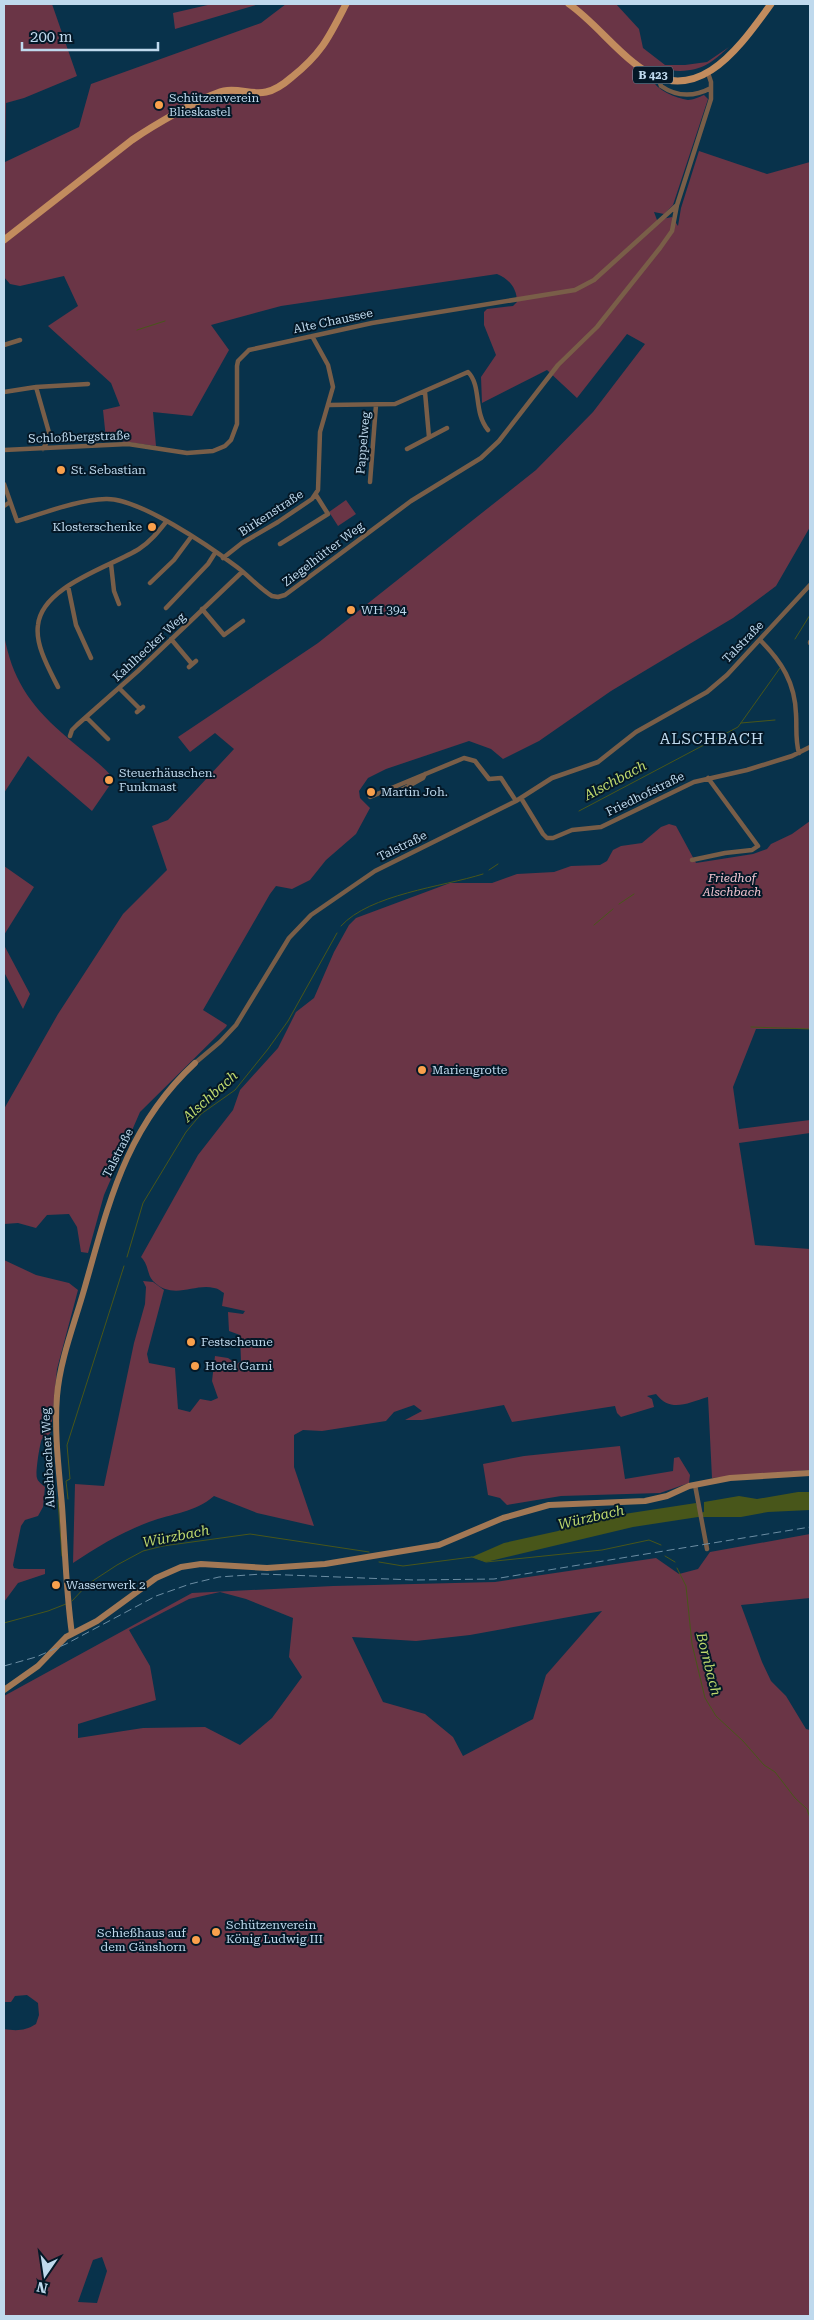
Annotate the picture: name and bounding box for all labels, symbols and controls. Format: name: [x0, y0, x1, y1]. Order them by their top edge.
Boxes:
scale bar: [22, 20, 159, 52]
text: 200 m: [30, 28, 73, 46]
road number: B 423: [633, 66, 673, 84]
place label: Schützenverein Blieskastel: [169, 91, 259, 119]
marker: Schützenverein Blieskastel: [153, 99, 165, 111]
street label: Alte Chaussee: [292, 306, 375, 336]
street label: Pappelweg: [353, 411, 373, 475]
street label: Schloßbergstraße: [28, 428, 131, 446]
place label: St. Sebastian: [71, 463, 146, 477]
marker: St. Sebastian: [55, 464, 67, 476]
street label: Birkenstraße: [236, 487, 306, 539]
street label: Ziegelhütter Weg: [280, 519, 367, 589]
place label: Klosterschenke: [53, 520, 142, 534]
marker: Klosterschenke: [146, 521, 158, 533]
place label: WH 394: [361, 603, 407, 617]
marker: WH 394: [345, 604, 357, 616]
street label: Kahlhecker Weg: [110, 610, 188, 684]
street label: Talstraße: [720, 618, 767, 666]
district label: ALSCHBACH: [660, 730, 764, 748]
water label: Alschbach: [580, 757, 649, 804]
place label: Steuerhäuschen. Funkmast: [119, 766, 216, 794]
street label: Friedhofstraße: [604, 769, 687, 819]
marker: Steuerhäuschen. Funkmast: [103, 774, 115, 786]
place label: Martin Joh.: [381, 785, 448, 799]
marker: Martin Joh.: [365, 786, 377, 798]
street label: Talstraße: [375, 828, 429, 864]
park label: Friedhof Alschbach: [702, 871, 761, 899]
place label: Mariengrotte: [432, 1063, 508, 1077]
marker: Mariengrotte: [416, 1064, 428, 1076]
water label: Alschbach: [179, 1067, 241, 1125]
street label: Talstraße: [100, 1126, 136, 1180]
place label: Festscheune: [201, 1335, 273, 1349]
marker: Festscheune: [185, 1336, 197, 1348]
place label: Hotel Garni: [205, 1359, 273, 1373]
marker: Hotel Garni: [189, 1360, 201, 1372]
street label: Alschbacher Weg: [38, 1407, 58, 1508]
water label: Würzbach: [556, 1501, 626, 1532]
water label: Würzbach: [141, 1522, 211, 1550]
place label: Wasserwerk 2: [66, 1578, 146, 1592]
marker: Wasserwerk 2: [50, 1579, 62, 1591]
water label: Bornbach: [693, 1630, 725, 1698]
place label: Schützenverein König Ludwig III: [226, 1918, 323, 1946]
place label: Schießhaus auf dem Gänshorn: [97, 1926, 186, 1954]
marker: Schützenverein König Ludwig III: [210, 1926, 222, 1938]
marker: Schießhaus auf dem Gänshorn: [190, 1934, 202, 1946]
north arrow: [20, 2250, 70, 2300]
text: N: [35, 2279, 49, 2297]

